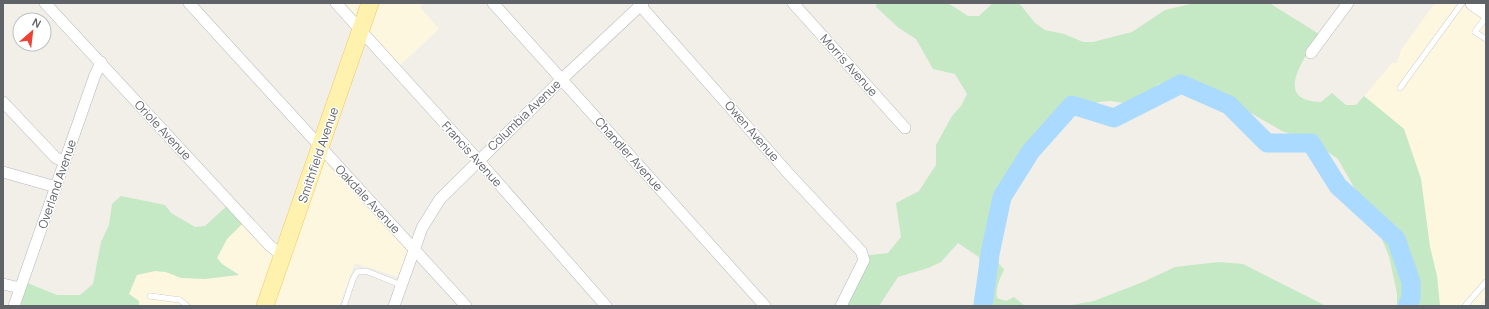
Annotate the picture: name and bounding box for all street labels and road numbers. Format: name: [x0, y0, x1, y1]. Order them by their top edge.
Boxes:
street label: Morris Avenue: [816, 30, 882, 100]
street label: Columbia Avenue: [484, 76, 564, 154]
street label: Oriole Avenue: [131, 96, 195, 164]
street label: Owen Avenue: [721, 97, 783, 165]
street label: Smithfield Avenue: [294, 105, 342, 205]
street label: Chandler Avenue: [591, 113, 667, 195]
street label: Francis Avenue: [438, 117, 506, 191]
street label: Overland Avenue: [34, 137, 80, 231]
street label: Oakdale Avenue: [332, 161, 404, 237]

